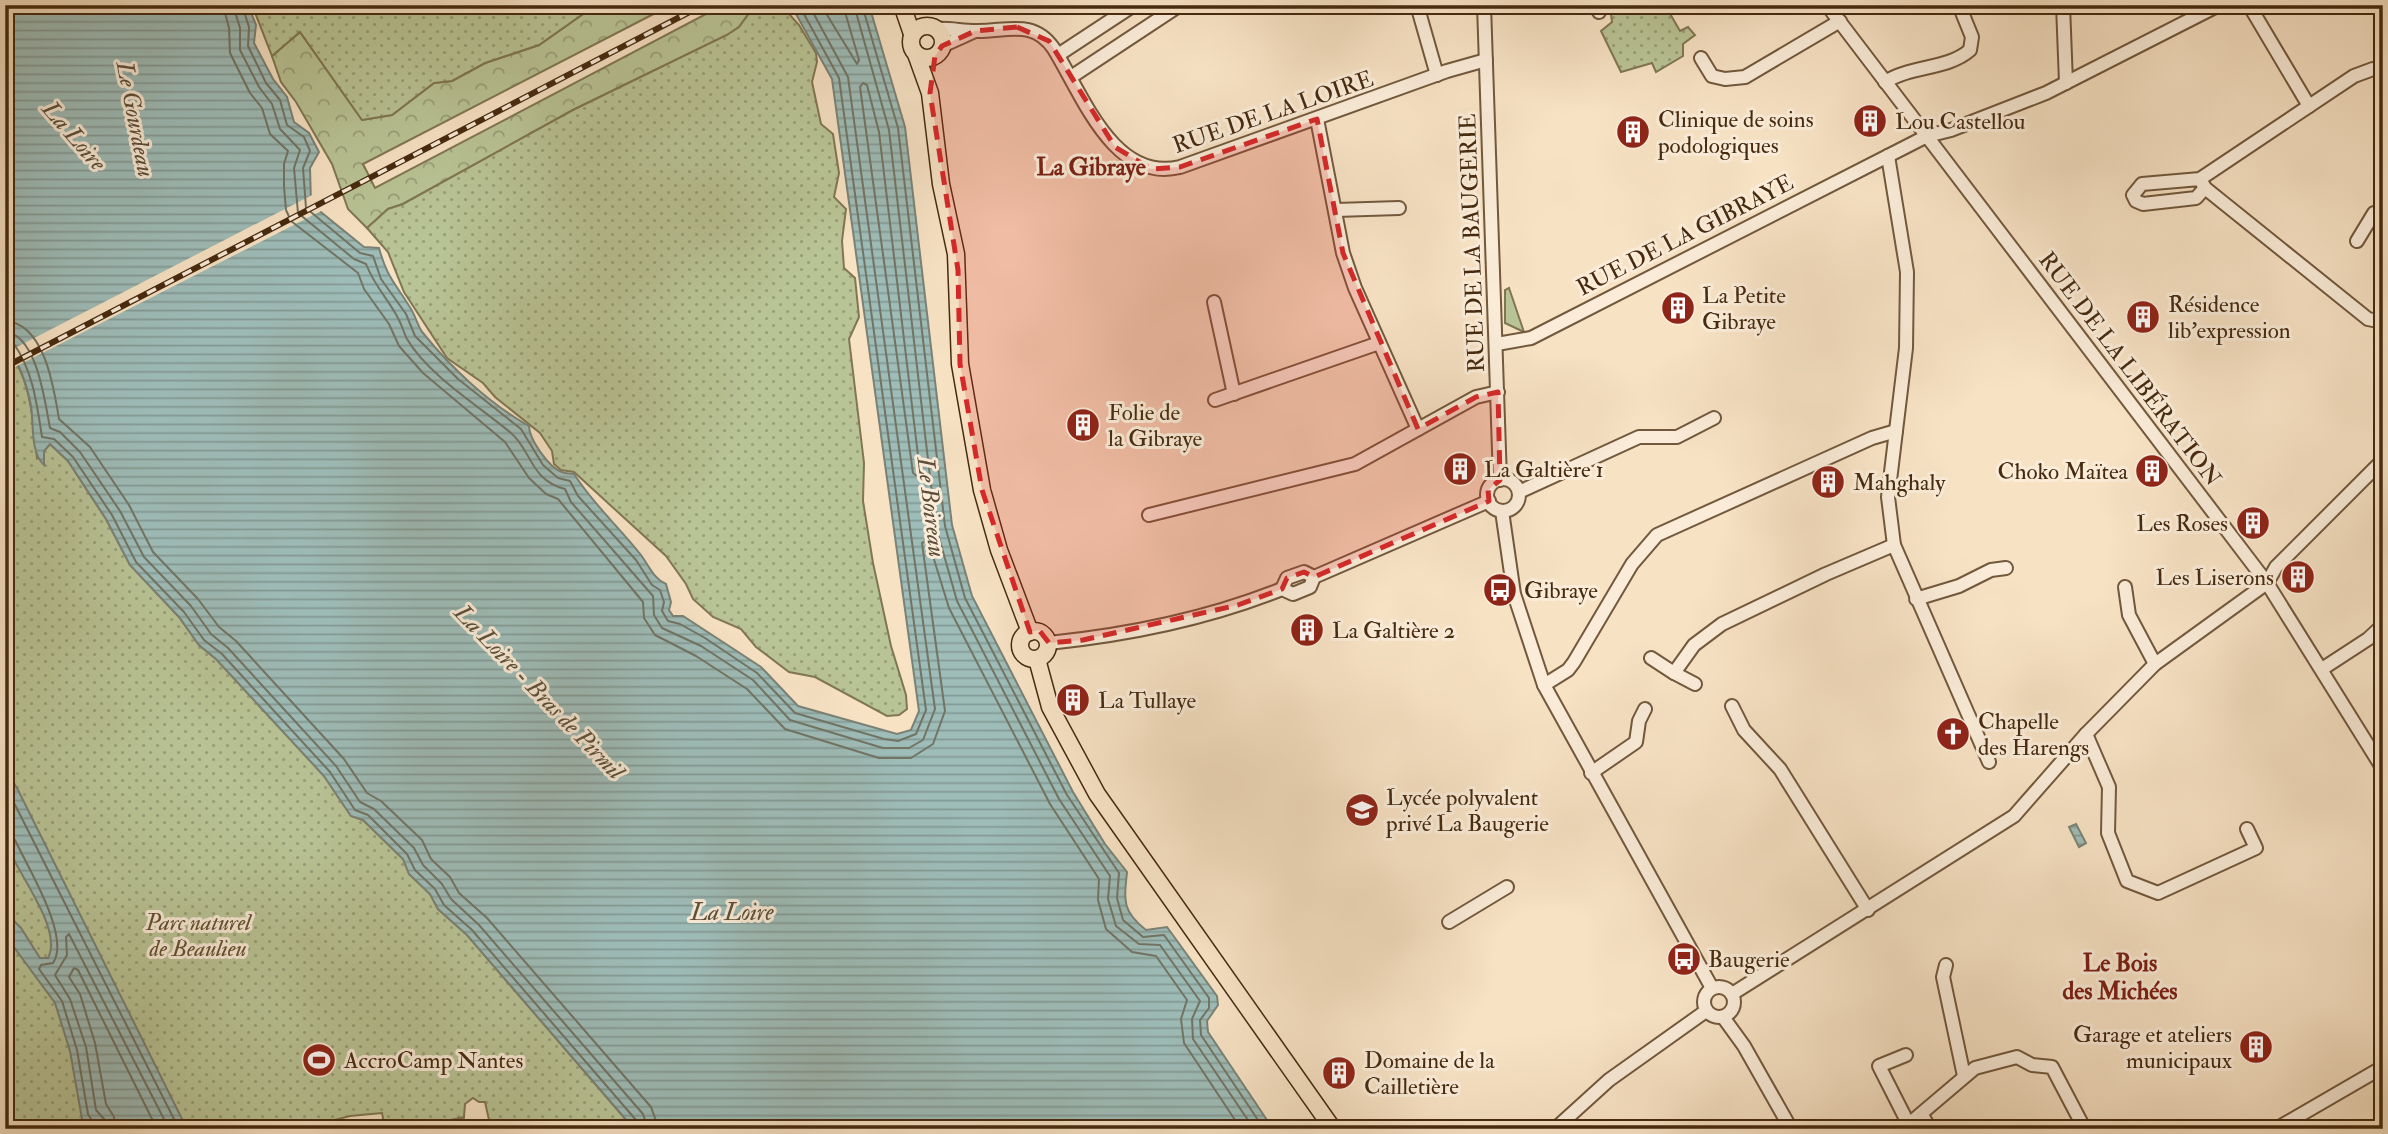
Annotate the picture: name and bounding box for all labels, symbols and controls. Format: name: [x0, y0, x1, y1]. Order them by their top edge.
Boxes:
water label: Le Gourdeau: [108, 58, 161, 179]
street label: RUE DE LA LOIRE: [1169, 64, 1377, 160]
water label: La Loire: [34, 94, 114, 178]
building icon: Lou Castellou: [1851, 102, 1889, 140]
place label: Clinique de soins podologiques: [1657, 105, 1814, 161]
place label: Lou Castellou: [1895, 107, 2025, 136]
street label: RUE DE LA BAUGERIE: [1453, 113, 1491, 373]
building icon: Clinique de soins podologiques: [1614, 113, 1652, 151]
district label: La Gibraye: [1036, 152, 1146, 183]
street label: RUE DE LA GIBRAYE: [1572, 168, 1798, 302]
street label: RUE DE LA LIBÉRATION: [2032, 246, 2228, 492]
place label: La Petite Gibraye: [1702, 281, 1786, 336]
building icon: La Petite Gibraye: [1659, 289, 1697, 327]
place label: Résidence lib'expression: [2168, 290, 2291, 346]
building icon: Résidence lib'expression: [2124, 298, 2162, 336]
place label: Folie de la Gibraye: [1108, 398, 1203, 453]
building icon: Folie de la Gibraye: [1064, 406, 1102, 444]
building icon: La Galtière 1: [1441, 450, 1479, 488]
building icon: Choko Maïtea: [2133, 452, 2171, 490]
water label: Le Boireau: [909, 454, 953, 559]
place label: La Galtière 1: [1484, 455, 1604, 484]
place label: Choko Maïtea: [1998, 457, 2129, 486]
building icon: Mahghaly: [1809, 463, 1847, 501]
place label: Mahghaly: [1853, 468, 1946, 497]
building icon: Les Roses: [2234, 504, 2272, 542]
place label: Les Roses: [2136, 509, 2228, 538]
building icon: Les Liserons: [2279, 558, 2317, 596]
place label: Les Liserons: [2155, 563, 2274, 592]
bus stop icon: Gibraye: [1481, 571, 1519, 609]
place label: Gibraye: [1524, 576, 1598, 605]
water label: La Loire - Bras de Pirmil: [447, 597, 632, 788]
building icon: La Galtière 2: [1288, 611, 1326, 649]
place label: La Galtière 2: [1332, 616, 1455, 645]
building icon: La Tullaye: [1054, 681, 1092, 719]
place label: La Tullaye: [1098, 686, 1197, 715]
place label: Chapelle des Harengs: [1978, 707, 2089, 762]
church icon: Chapelle des Harengs: [1934, 715, 1972, 753]
place label: Lycée polyvalent privé La Baugerie: [1385, 783, 1549, 839]
school or university icon: Lycée polyvalent privé La Baugerie: [1343, 791, 1381, 829]
water label: La Loire: [689, 897, 775, 928]
park label: Parc naturel de Beaulieu: [144, 908, 252, 963]
bus stop icon: Baugerie: [1665, 940, 1703, 978]
place label: Baugerie: [1708, 945, 1790, 974]
district label: Le Bois des Michées: [2062, 948, 2178, 1007]
place label: Garage et ateliers municipaux: [2073, 1020, 2232, 1076]
building icon: Garage et ateliers municipaux: [2237, 1028, 2275, 1066]
sports icon: AccroCamp Nantes: [300, 1041, 338, 1079]
place label: AccroCamp Nantes: [343, 1046, 523, 1076]
place label: Domaine de la Cailletière: [1364, 1046, 1495, 1101]
building icon: Domaine de la Cailletière: [1320, 1054, 1358, 1092]

